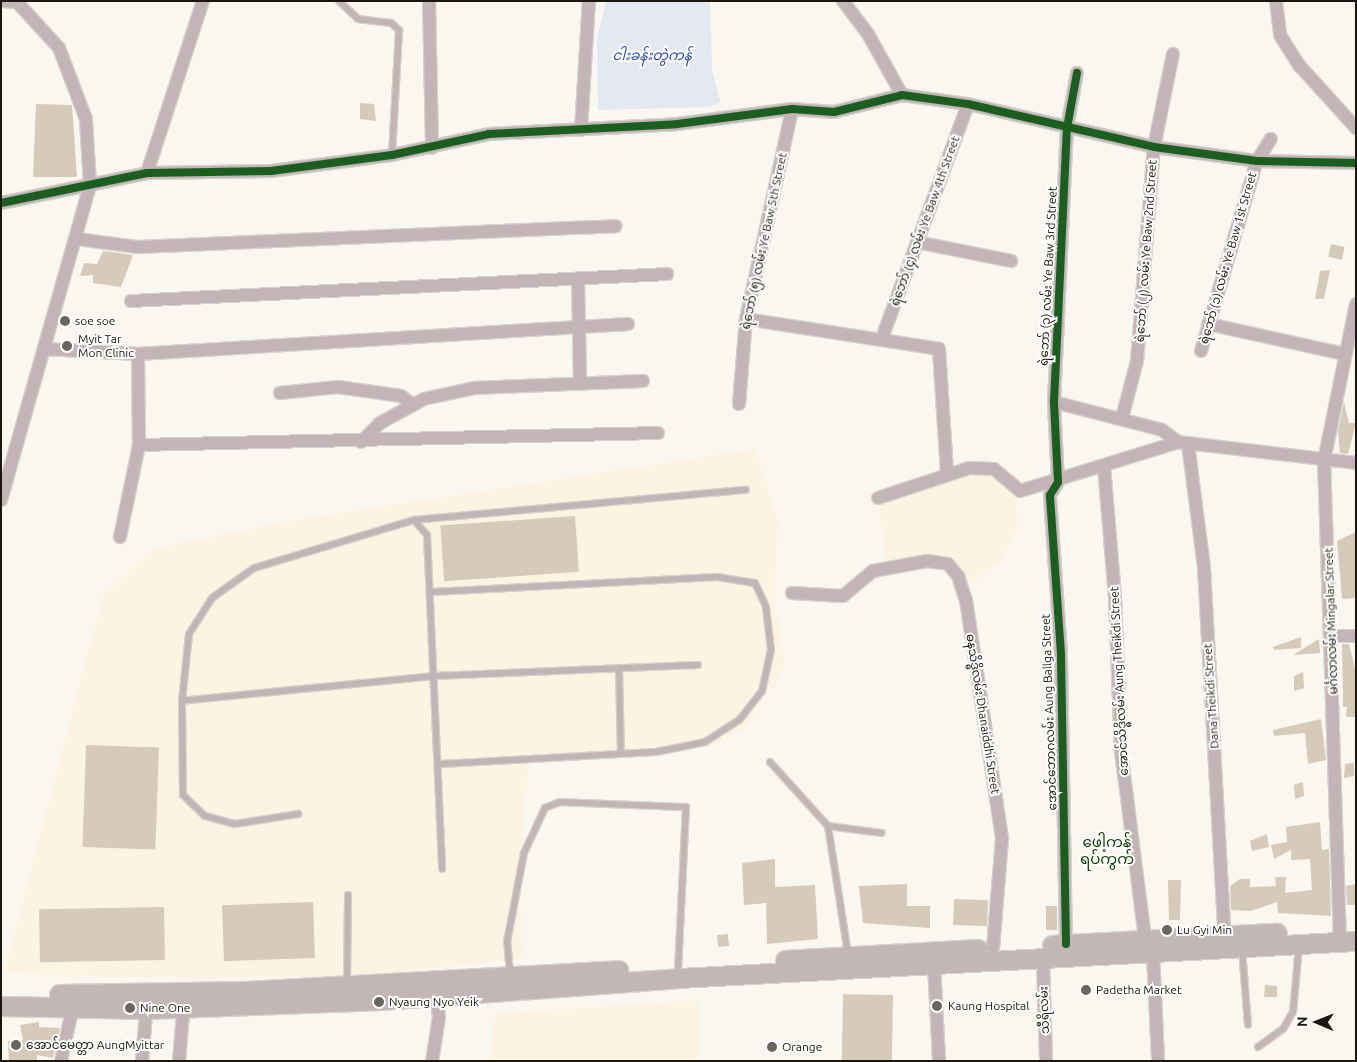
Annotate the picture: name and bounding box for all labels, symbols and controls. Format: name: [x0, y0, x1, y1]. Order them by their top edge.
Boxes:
water label: ငါးခန်းတွဲကန်: [612, 47, 692, 63]
street label: ရဲဘော် (၄) လမ်း Ye Baw 4th Street: [887, 134, 963, 308]
street label: ရဲဘော် (၅) လမ်း Ye Baw 5th Street: [738, 151, 790, 331]
street label: ရဲဘော် (၂) လမ်း Ye Baw 2nd Street: [1132, 159, 1160, 343]
street label: ရဲဘော် (၁) လမ်း Ye Baw 1st Street: [1197, 170, 1259, 346]
street label: ရဲဘော် (၃) လမ်း Ye Baw 3rd Street: [1036, 186, 1060, 366]
place label: soe soe: [75, 314, 115, 328]
marker: soe soe: [59, 315, 71, 327]
place label: Myit Tar Mon Clinic: [78, 332, 134, 360]
marker: Myit Tar Mon Clinic: [60, 339, 74, 353]
street label: မင်္ဂလာလမ်း Mingalar Street: [1321, 547, 1341, 695]
street label: အောင်သိဒ္ဓိလမ်း Aung Theikdi Street: [1107, 586, 1131, 776]
street label: အောင်ဘောဂလမ်း Aung Ballga Street: [1038, 613, 1060, 811]
street label: ဓနသိဒ္ဓိလမ်း Dhanaiddhi Street: [963, 633, 1003, 795]
street label: Dana Theikdi Street: [1200, 643, 1222, 749]
district label: ဖေါ့ကန် ရပ်ကွက်: [1080, 832, 1134, 867]
place label: Lu Gyi Min: [1177, 923, 1232, 937]
marker: Lu Gyi Min: [1161, 924, 1173, 936]
place label: Padetha Market: [1096, 983, 1182, 997]
marker: Padetha Market: [1080, 984, 1092, 996]
street label: သီရိလမ်း: [1036, 986, 1052, 1034]
place label: Nyaung Nyo Yeik: [389, 995, 479, 1009]
marker: Nyaung Nyo Yeik: [373, 996, 385, 1008]
north arrow: [1292, 997, 1342, 1047]
marker: Kaung Hospital: [930, 999, 944, 1013]
place label: Kaung Hospital: [948, 999, 1029, 1013]
place label: Nine One: [140, 1001, 190, 1015]
marker: Nine One: [124, 1002, 136, 1014]
text: N: [1294, 1016, 1310, 1027]
place label: အောင်မေတ္တာ AungMyittar: [26, 1038, 164, 1052]
marker: အောင်မေတ္တာ AungMyittar: [10, 1039, 22, 1051]
place label: Orange: [782, 1040, 822, 1054]
marker: Orange: [766, 1041, 778, 1053]

